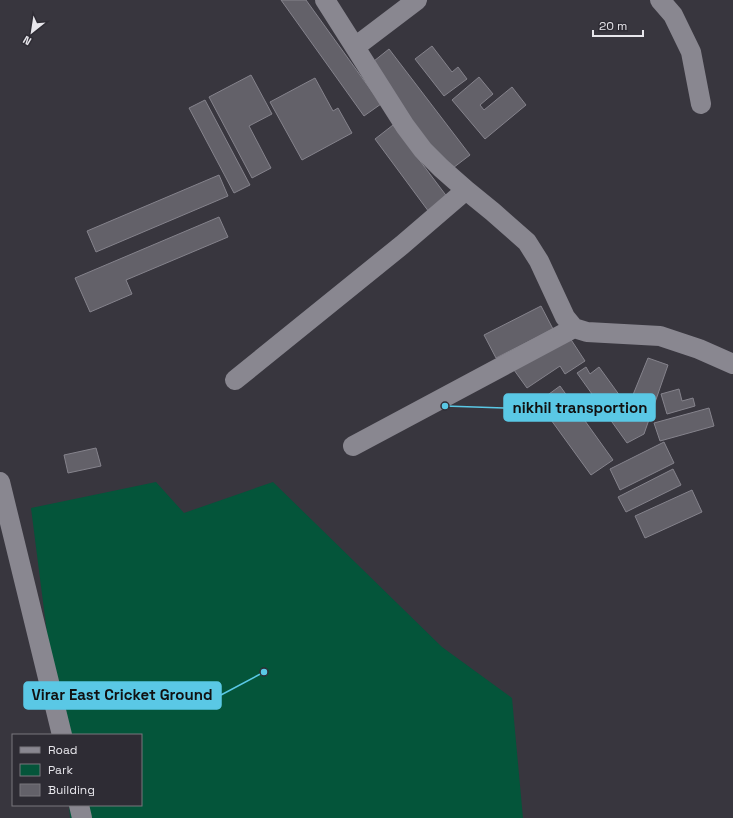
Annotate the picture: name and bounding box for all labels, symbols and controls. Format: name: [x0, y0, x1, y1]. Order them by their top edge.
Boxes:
north arrow: [12, 12, 52, 52]
scale bar: [593, 12, 643, 38]
text: 20 m: [599, 18, 627, 34]
text: N: [20, 33, 34, 49]
callout: nikhil transportion: [504, 394, 655, 421]
text: nikhil transportion: [512, 398, 648, 417]
callout: Virar East Cricket Ground: [24, 682, 221, 709]
text: Virar East Cricket Ground: [31, 685, 213, 704]
legend: [12, 734, 142, 806]
text: Road: [48, 742, 77, 758]
text: Park: [48, 762, 73, 778]
text: Building: [48, 782, 95, 798]

